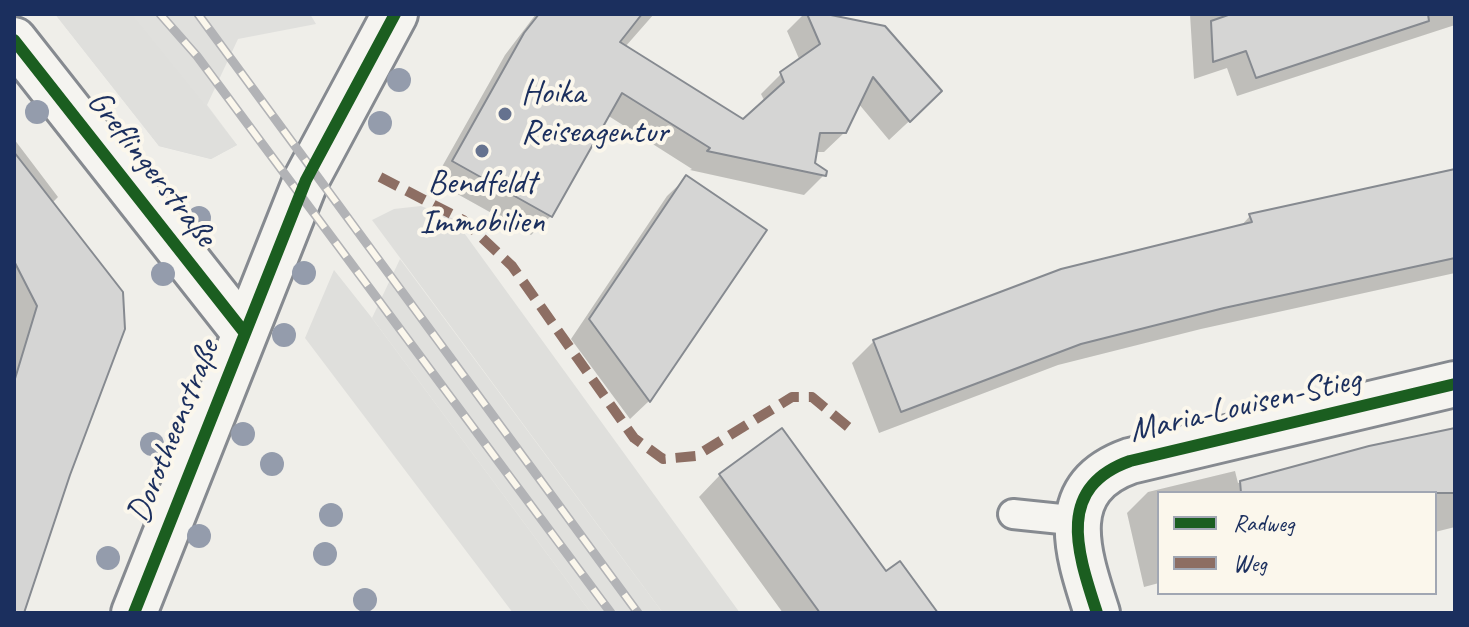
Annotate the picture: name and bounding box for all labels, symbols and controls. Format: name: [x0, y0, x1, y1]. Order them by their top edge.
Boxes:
place label: Hoika Reiseagentur: [521, 74, 668, 154]
street label: Greflingerstraße: [77, 83, 225, 255]
marker: Hoika Reiseagentur: [496, 105, 514, 123]
marker: Bendfeldt Immobilien: [473, 142, 491, 160]
place label: Bendfeldt Immobilien: [419, 164, 545, 244]
street label: Dorotheenstraße: [119, 335, 229, 529]
street label: Maria-Louisen-Stieg: [1126, 360, 1364, 452]
legend: [1157, 491, 1437, 595]
text: Radweg: [1233, 508, 1294, 538]
text: Weg: [1233, 548, 1267, 578]

